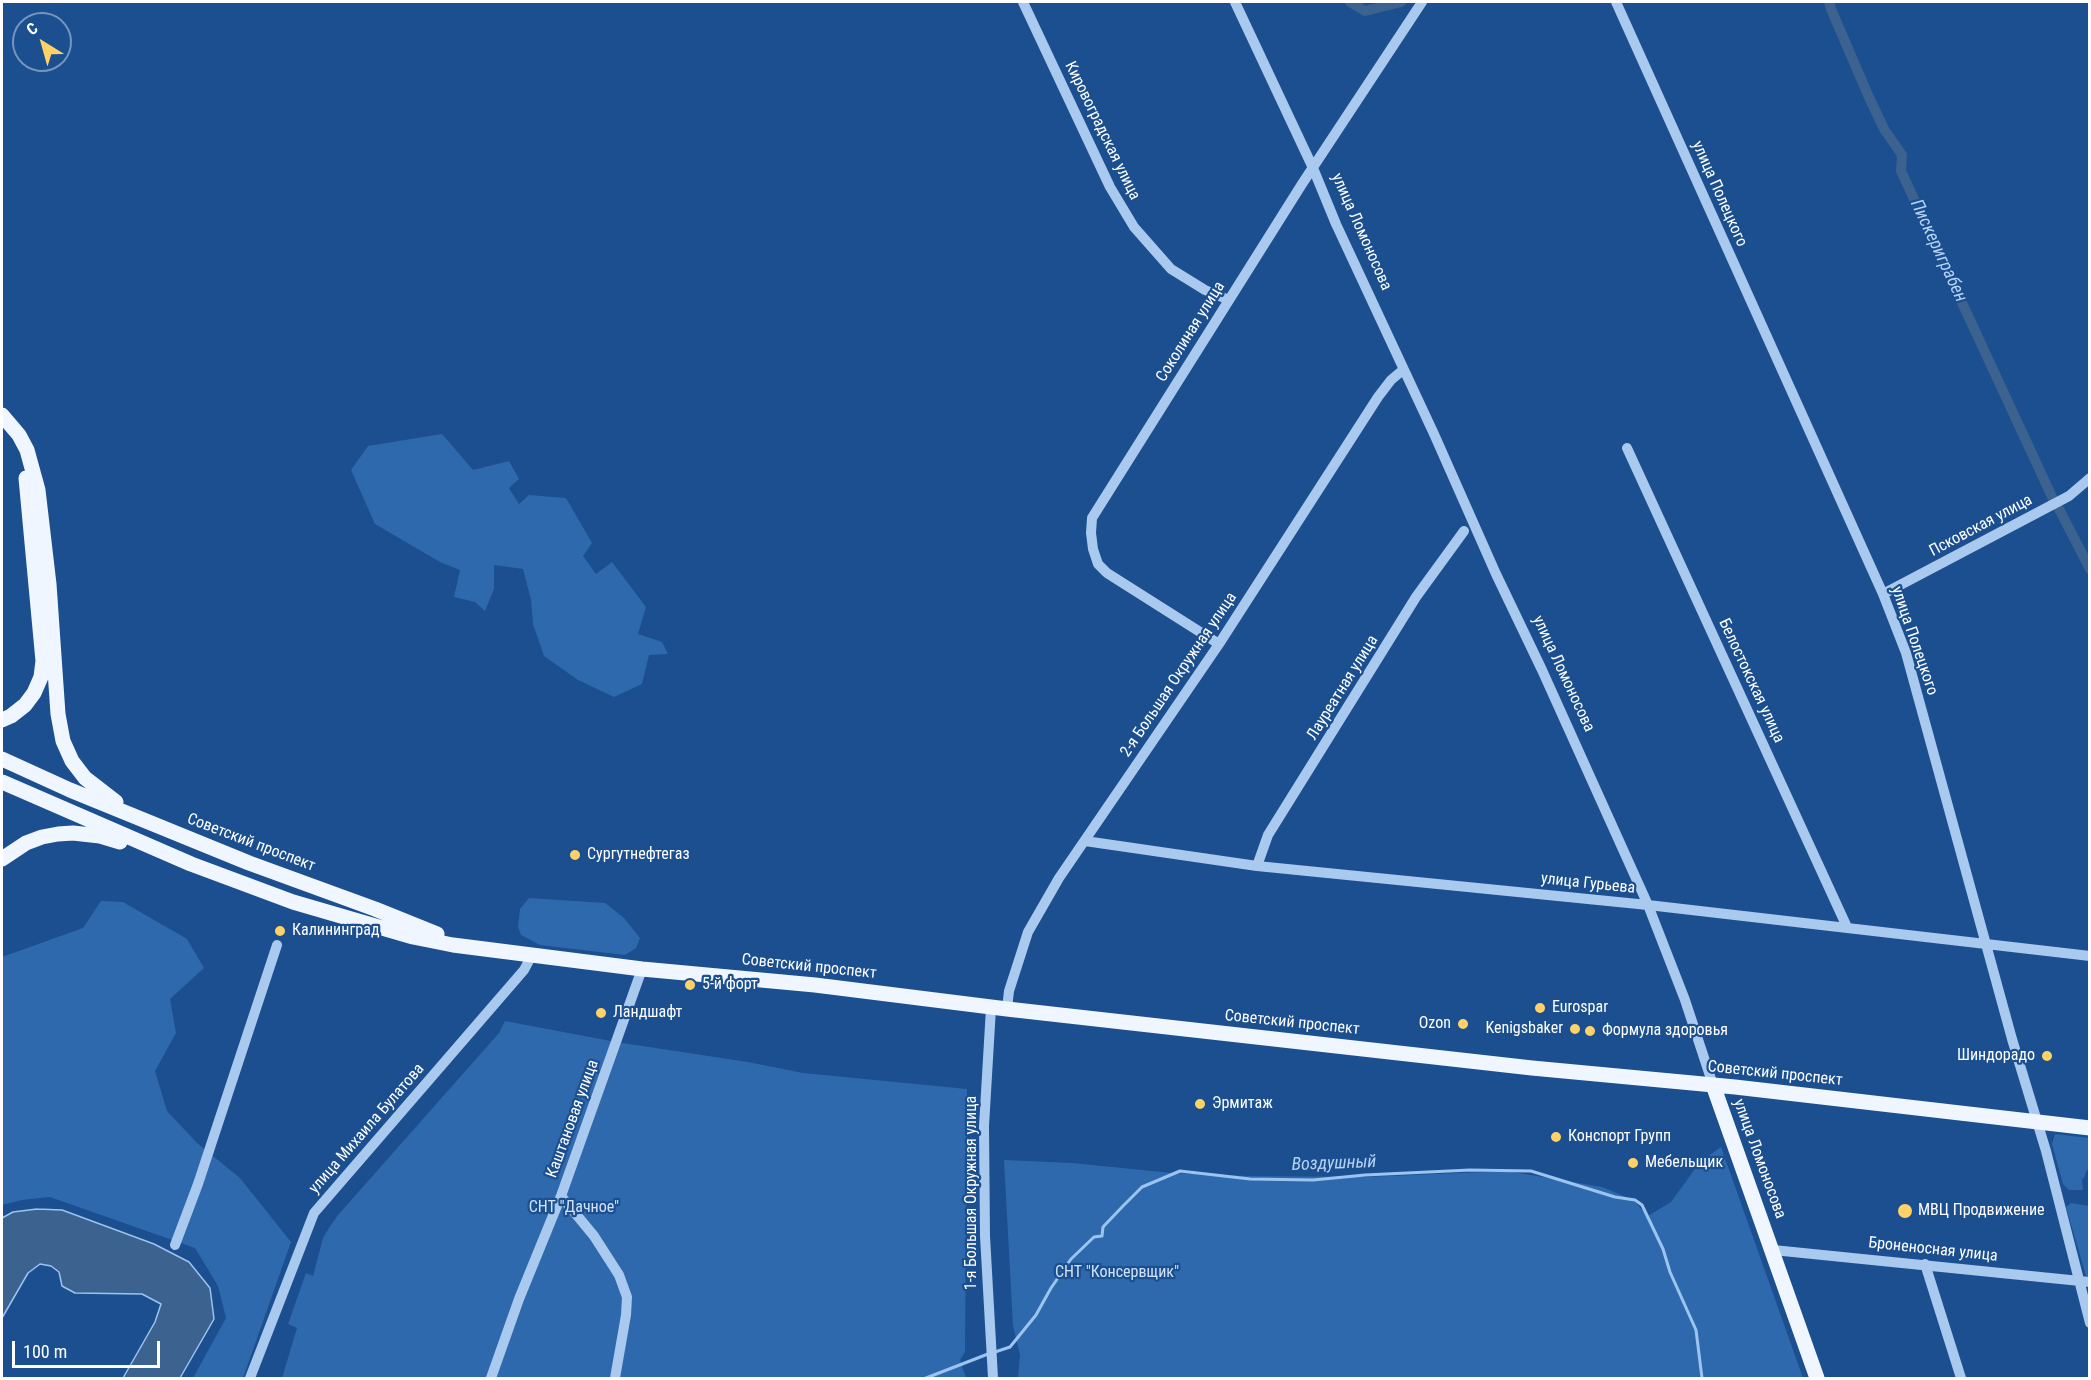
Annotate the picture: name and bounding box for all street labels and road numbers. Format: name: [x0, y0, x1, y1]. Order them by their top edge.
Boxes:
street label: Кировоградская улица: [1060, 59, 1144, 203]
street label: улица Полецкого: [1687, 138, 1751, 250]
street label: улица Ломоносова: [1327, 171, 1395, 293]
street label: Соколиная улица: [1152, 278, 1230, 386]
street label: Псковская улица: [1926, 491, 2036, 561]
street label: улица Полецкого: [1886, 584, 1942, 698]
street label: 2-я Большая Окружная улица: [1117, 589, 1241, 761]
street label: улица Ломоносова: [1528, 613, 1598, 735]
street label: Белостокская улица: [1714, 616, 1788, 746]
street label: Лауреатная улица: [1303, 632, 1383, 744]
street label: Советский проспект: [184, 810, 318, 876]
street label: улица Гурьева: [1540, 870, 1636, 898]
street label: Советский проспект: [741, 950, 877, 984]
street label: Советский проспект: [1224, 1006, 1360, 1040]
street label: Каштановая улица: [543, 1057, 603, 1181]
street label: Советский проспект: [1707, 1057, 1843, 1091]
street label: улица Михаила Булатова: [305, 1060, 429, 1198]
street label: 1-я Большая Окружная улица: [962, 1096, 982, 1290]
street label: улица Ломоносова: [1728, 1097, 1790, 1221]
street label: Броненосная улица: [1867, 1234, 1999, 1266]

